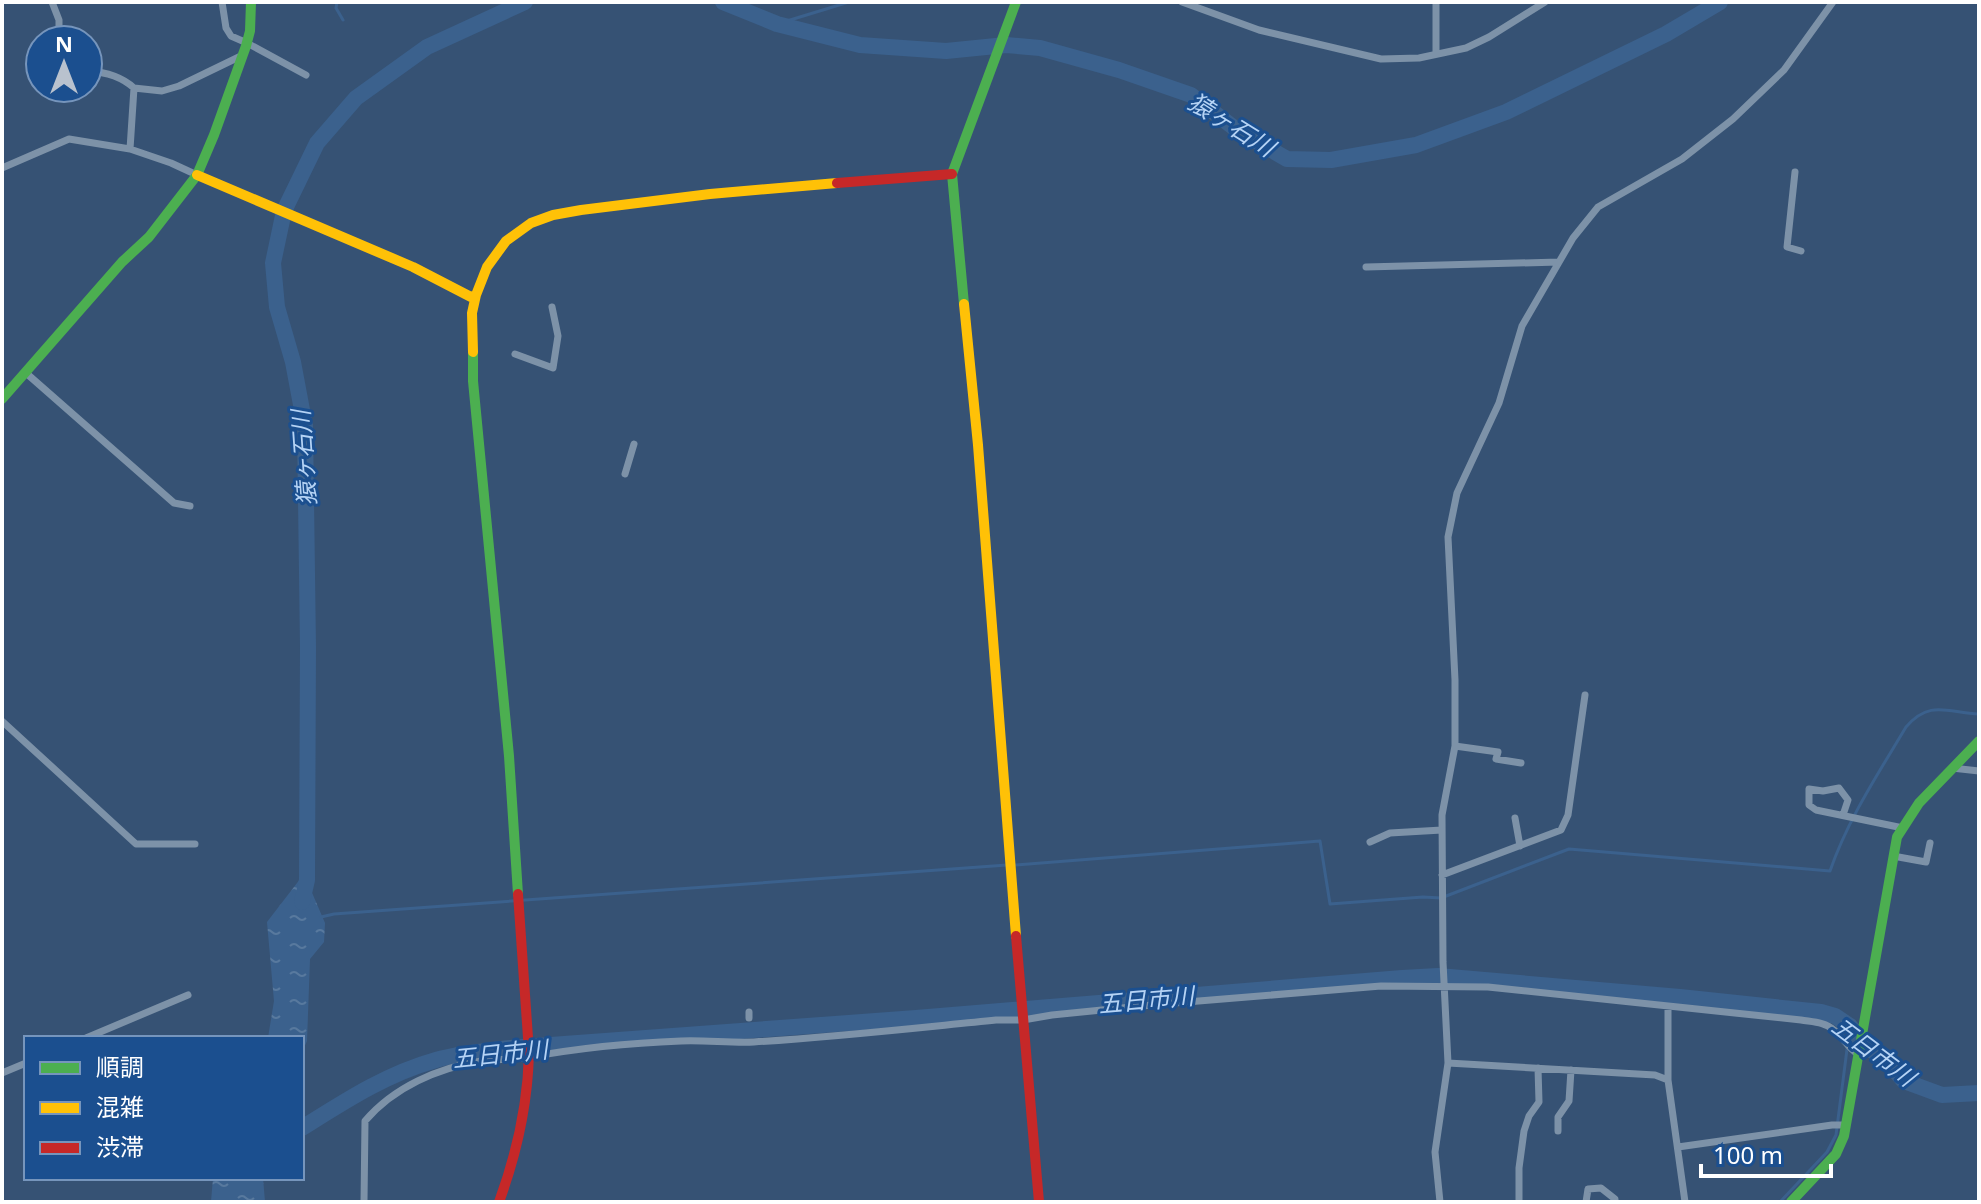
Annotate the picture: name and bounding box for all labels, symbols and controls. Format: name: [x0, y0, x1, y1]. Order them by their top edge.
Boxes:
north arrow: [24, 24, 104, 104]
text: N: [55, 28, 73, 58]
water label: 猿ヶ石川: [1183, 85, 1284, 165]
water label: 猿ヶ石川: [283, 406, 323, 507]
water label: 五日市川: [1097, 978, 1198, 1020]
water label: 五日市川: [1826, 1009, 1925, 1095]
water label: 五日市川: [451, 1031, 552, 1074]
legend: [24, 1036, 304, 1180]
text: 順調: [96, 1050, 144, 1083]
text: 混雑: [96, 1090, 144, 1123]
scale bar: [1701, 1128, 1831, 1178]
text: 渋滞: [96, 1130, 144, 1163]
text: 100 m: [1713, 1138, 1783, 1171]

